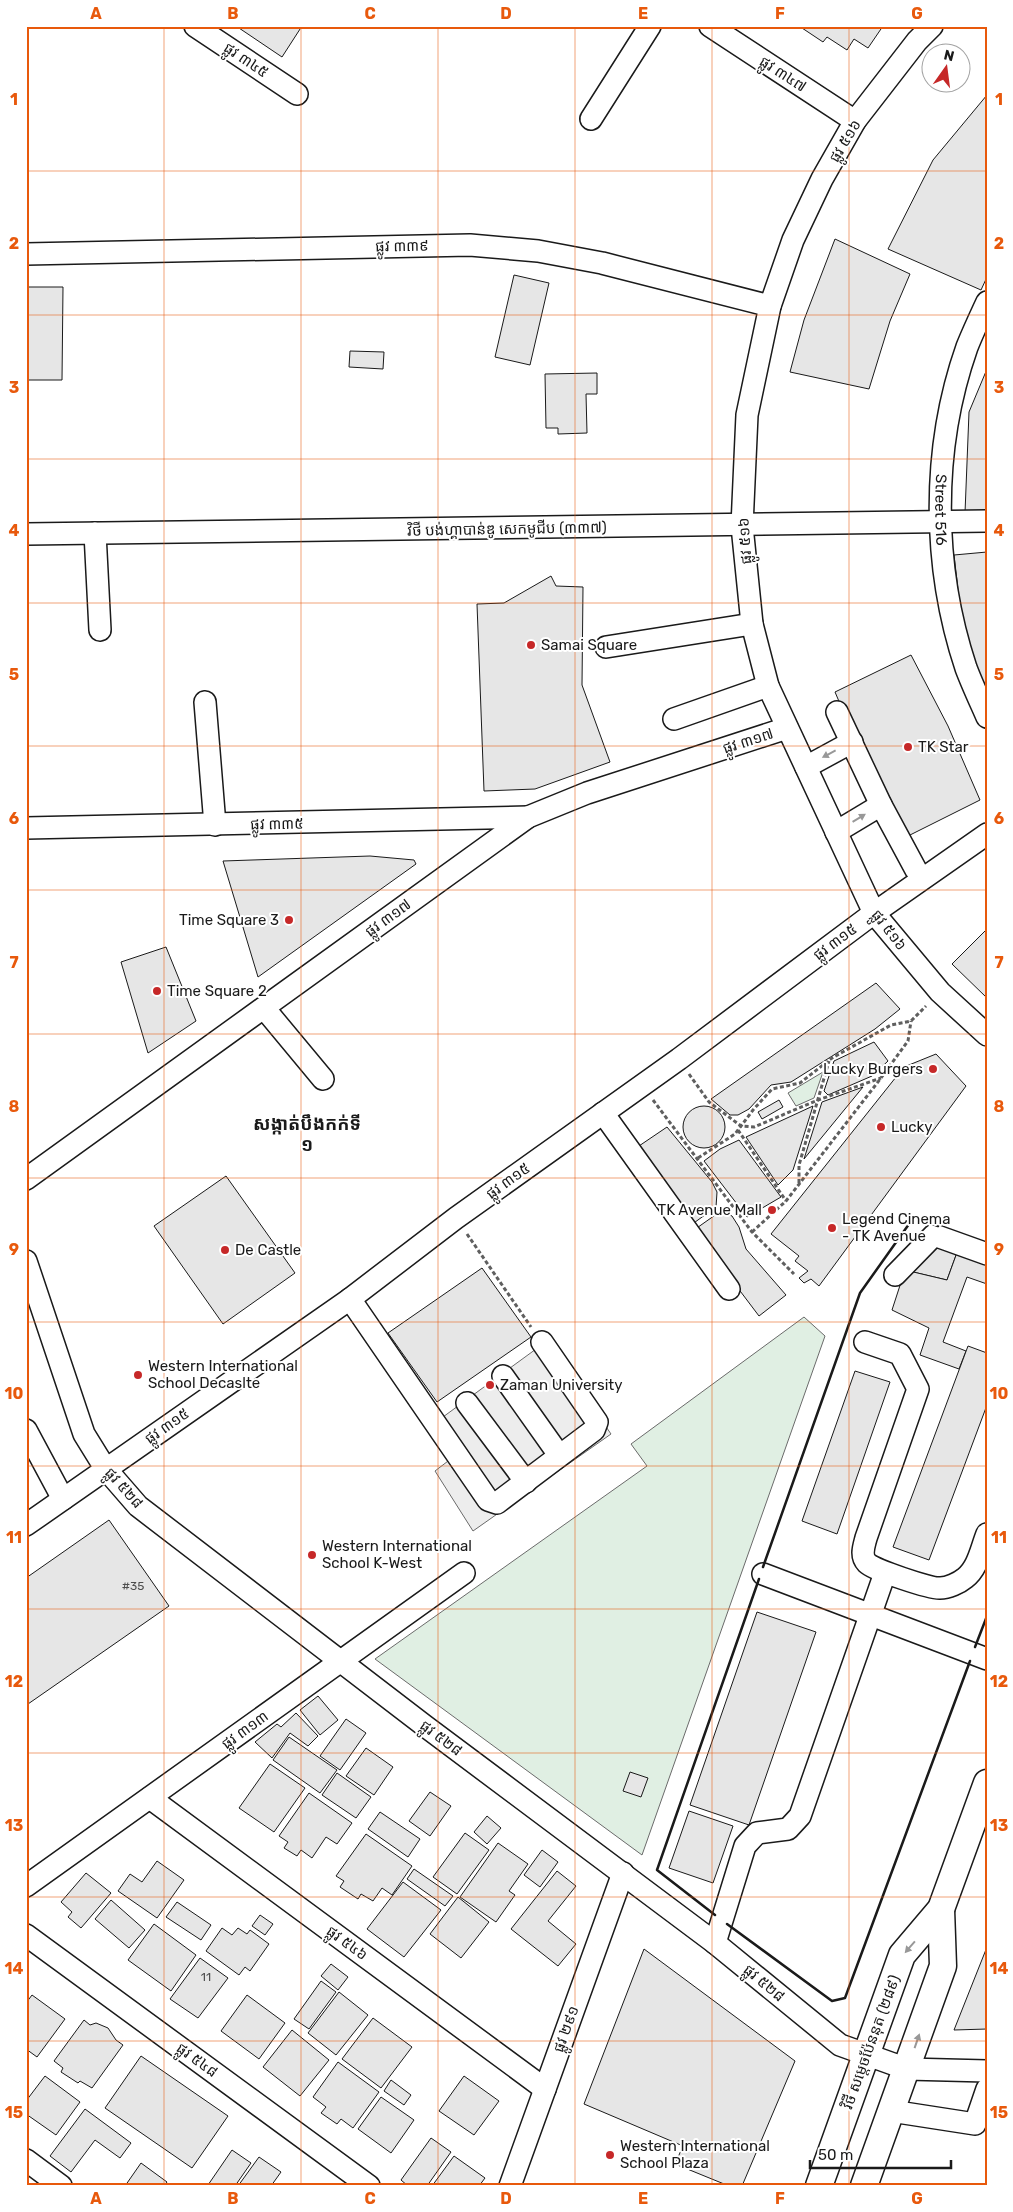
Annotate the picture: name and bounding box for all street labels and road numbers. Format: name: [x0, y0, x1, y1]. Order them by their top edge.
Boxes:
street label: ផ្លូវ ៣៤៥: [218, 39, 272, 85]
street label: ផ្លូវ ៣៤៧: [754, 52, 810, 100]
street label: ផ្លូវ ៥១៦: [825, 116, 869, 168]
street label: ផ្លូវ ៣៣៩: [375, 237, 429, 260]
street label: Street 516: [931, 474, 951, 546]
street label: ផ្លូវ ៥១៦: [734, 517, 760, 565]
street label: វិថី បង់ហ្គាបាន់ឌូ សេកមូជីប (៣៣៧): [407, 518, 607, 540]
street label: ផ្លូវ ៣១៧: [720, 724, 777, 762]
street label: ផ្លូវ ៣៣៥: [250, 815, 304, 838]
street label: ផ្លូវ ៣១៧: [362, 895, 417, 944]
street label: ផ្លូវ ៥១៦: [864, 906, 910, 957]
street label: ផ្លូវ ៣១៥: [810, 920, 863, 968]
street label: ផ្លូវ ៣១៥: [482, 1159, 536, 1207]
street label: ផ្លូវ ៣១៥: [141, 1404, 195, 1451]
street label: ផ្លូវ ៥២៨: [98, 1464, 147, 1515]
street label: ផ្លូវ ៣១៣: [218, 1707, 275, 1757]
street label: ផ្លូវ ៥២៨: [414, 1716, 466, 1763]
street label: ផ្លូវ ៥៤៦: [320, 1922, 371, 1968]
street label: ផ្លូវ ៥២៨: [737, 1961, 788, 2009]
street label: វិថី សម្តេចប៉ែននុត (២៨៩): [838, 1972, 904, 2112]
street label: ផ្លូវ ២៩១: [549, 2003, 587, 2056]
street label: ផ្លូវ ៥៤៨: [170, 2039, 221, 2085]

